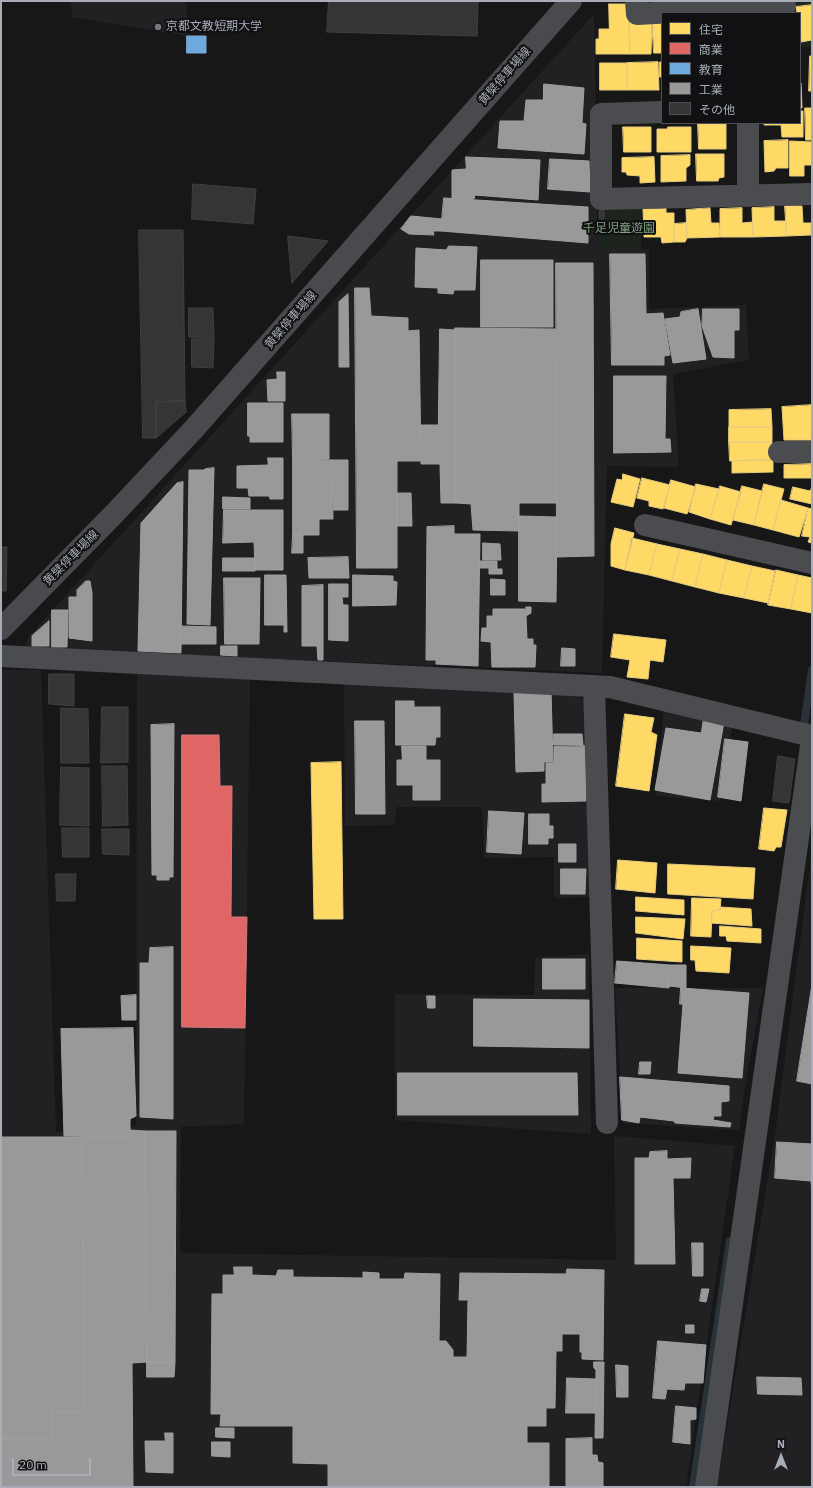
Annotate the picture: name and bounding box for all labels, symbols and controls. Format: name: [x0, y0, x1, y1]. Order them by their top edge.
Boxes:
legend: [661, 12, 801, 124]
place label: 京都文教短期大学: [166, 20, 262, 34]
marker: 京都文教短期大学: [153, 22, 163, 32]
text: 住宅: [699, 22, 723, 37]
text: 商業: [699, 42, 723, 57]
street label: 黄檗停車場線: [476, 44, 534, 108]
text: 教育: [699, 62, 723, 77]
text: 工業: [699, 82, 723, 97]
text: その他: [699, 102, 735, 117]
park label: 千足児童遊園: [583, 222, 655, 236]
street label: 黄檗停車場線: [262, 288, 320, 352]
street label: 黄檗停車場線: [40, 527, 102, 589]
north arrow: [761, 1436, 801, 1476]
text: N: [777, 1437, 785, 1451]
scale bar: [14, 1450, 93, 1476]
text: 20 m: [19, 1457, 47, 1472]

